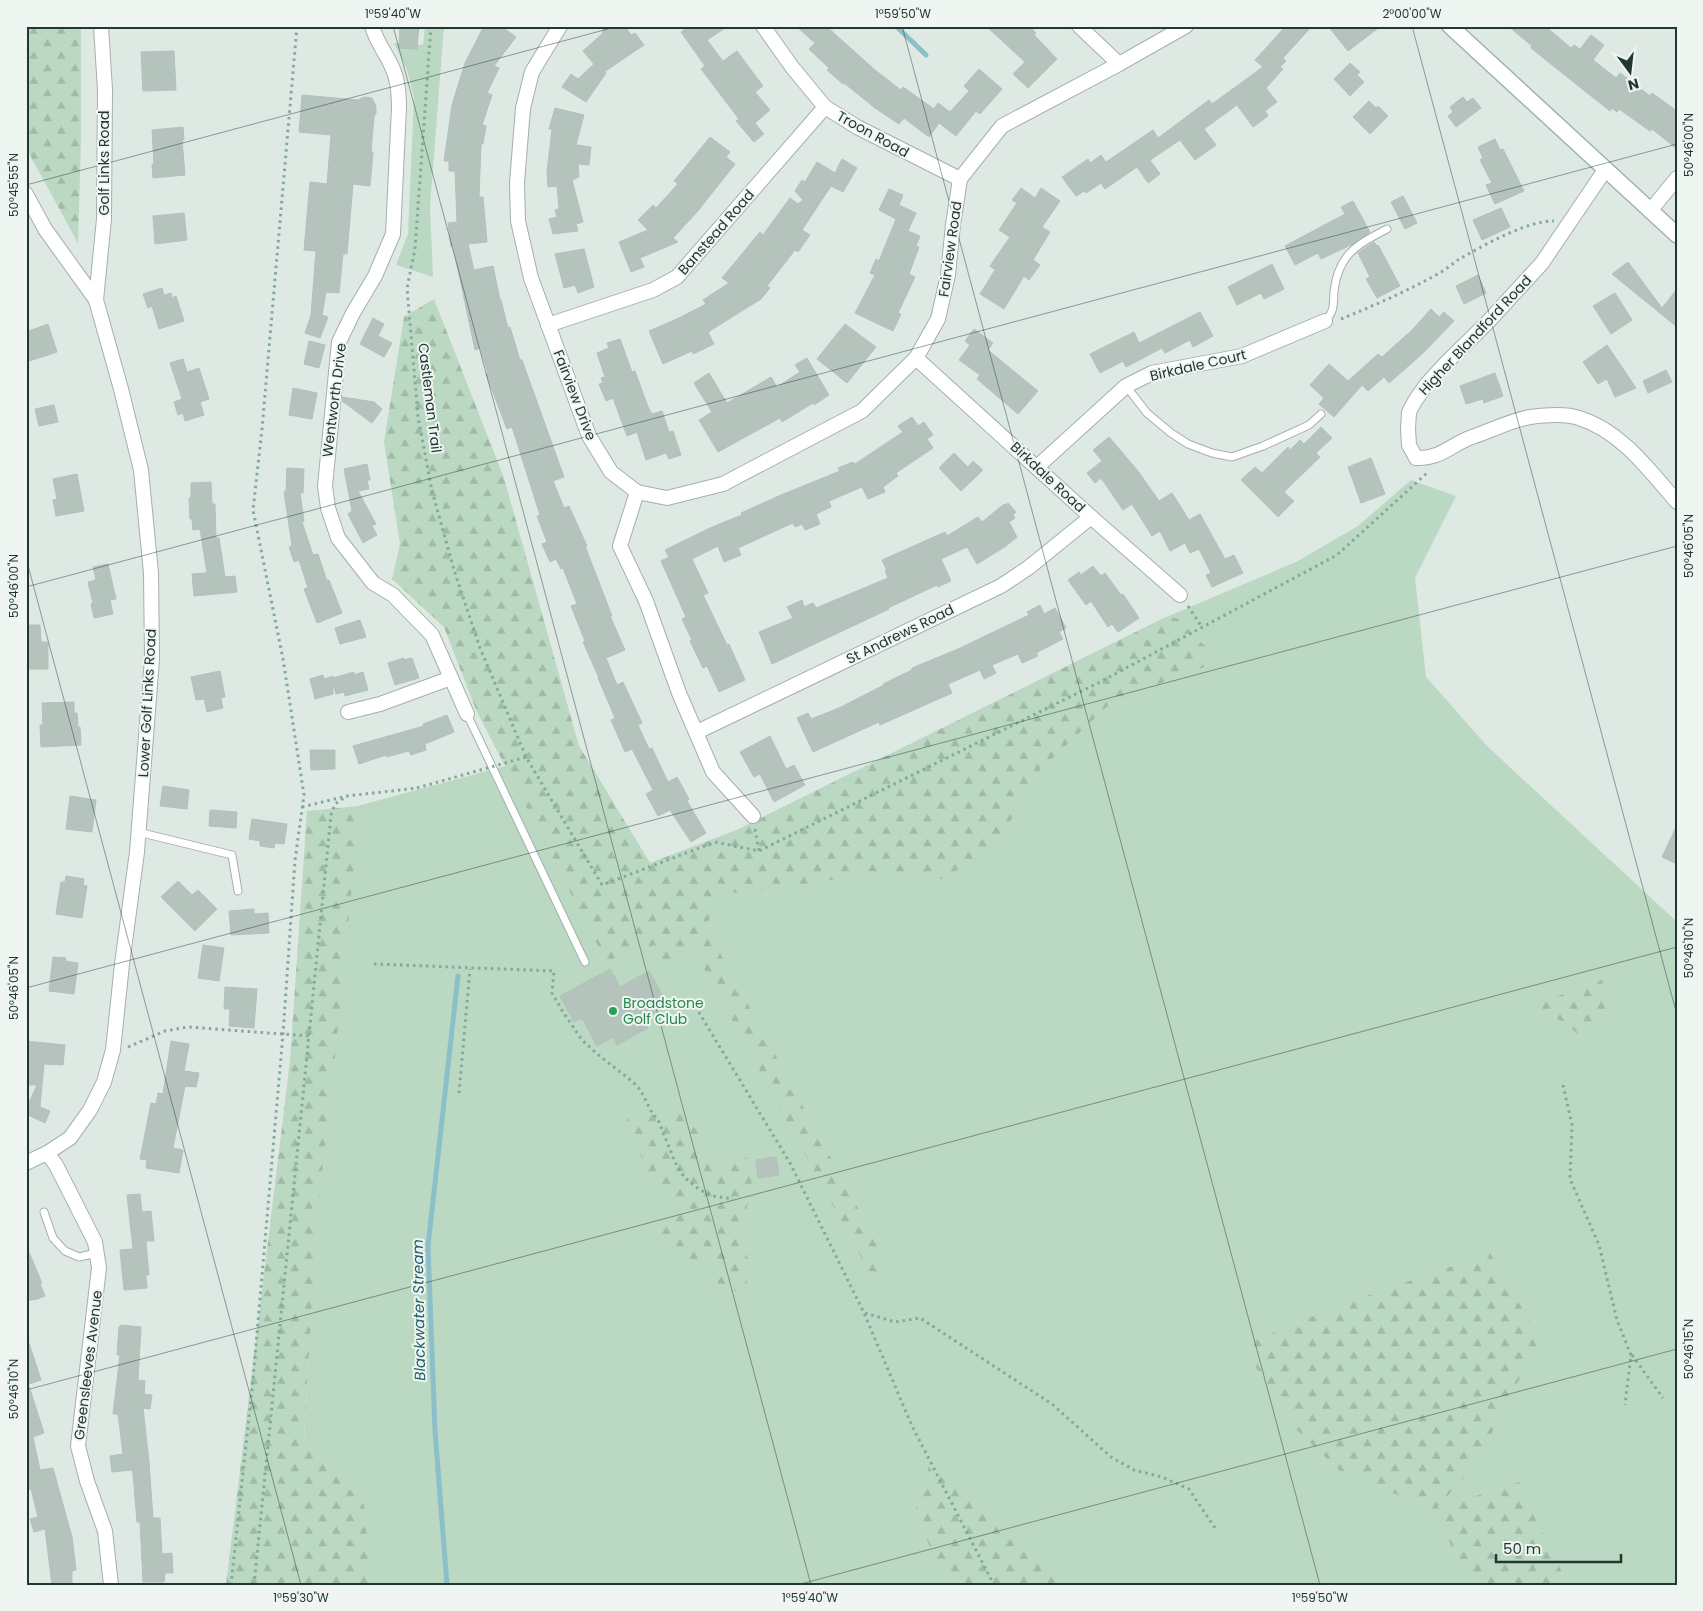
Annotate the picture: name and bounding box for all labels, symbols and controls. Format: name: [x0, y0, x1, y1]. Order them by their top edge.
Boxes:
text: 1°59'40"W: [365, 5, 421, 22]
text: 1°59'50"W: [875, 5, 931, 22]
text: 2°00'00"W: [1382, 5, 1442, 22]
north arrow: [1606, 48, 1656, 98]
text: N: [1626, 74, 1641, 96]
street label: Troon Road: [833, 106, 913, 162]
street label: Golf Links Road: [94, 111, 114, 215]
text: 50°46'00"N: [1680, 113, 1697, 177]
text: 50°45'55"N: [5, 153, 22, 217]
street label: Banstead Road: [673, 185, 759, 279]
street label: Fairview Road: [933, 200, 967, 298]
street label: Higher Blandford Road: [1414, 271, 1536, 399]
street label: Wentworth Drive: [317, 341, 351, 458]
street label: Castleman Trail: [413, 342, 447, 454]
street label: Birkdale Court: [1148, 344, 1248, 386]
street label: Fairview Drive: [549, 347, 602, 443]
street label: Birkdale Road: [1006, 437, 1090, 517]
text: 50°46'05"N: [1680, 514, 1697, 578]
text: 50°46'00"N: [5, 554, 22, 618]
street label: St Andrews Road: [843, 599, 957, 669]
street label: Lower Golf Links Road: [133, 628, 161, 778]
text: 50°46'10"N: [1680, 918, 1697, 978]
text: 50°46'05"N: [5, 956, 22, 1020]
place label: Broadstone Golf Club: [623, 993, 704, 1029]
marker: Broadstone Golf Club: [607, 1005, 619, 1017]
water label: Blackwater Stream: [407, 1239, 430, 1381]
street label: Greensleeves Avenue: [69, 1289, 107, 1441]
text: 50°46'15"N: [1680, 1319, 1697, 1379]
text: 50°46'10"N: [5, 1359, 22, 1419]
scale bar: [1496, 1531, 1620, 1563]
text: 50 m: [1503, 1538, 1541, 1559]
text: 1°59'30"W: [273, 1589, 329, 1606]
text: 1°59'40"W: [782, 1589, 838, 1606]
text: 1°59'50"W: [1292, 1589, 1348, 1606]

